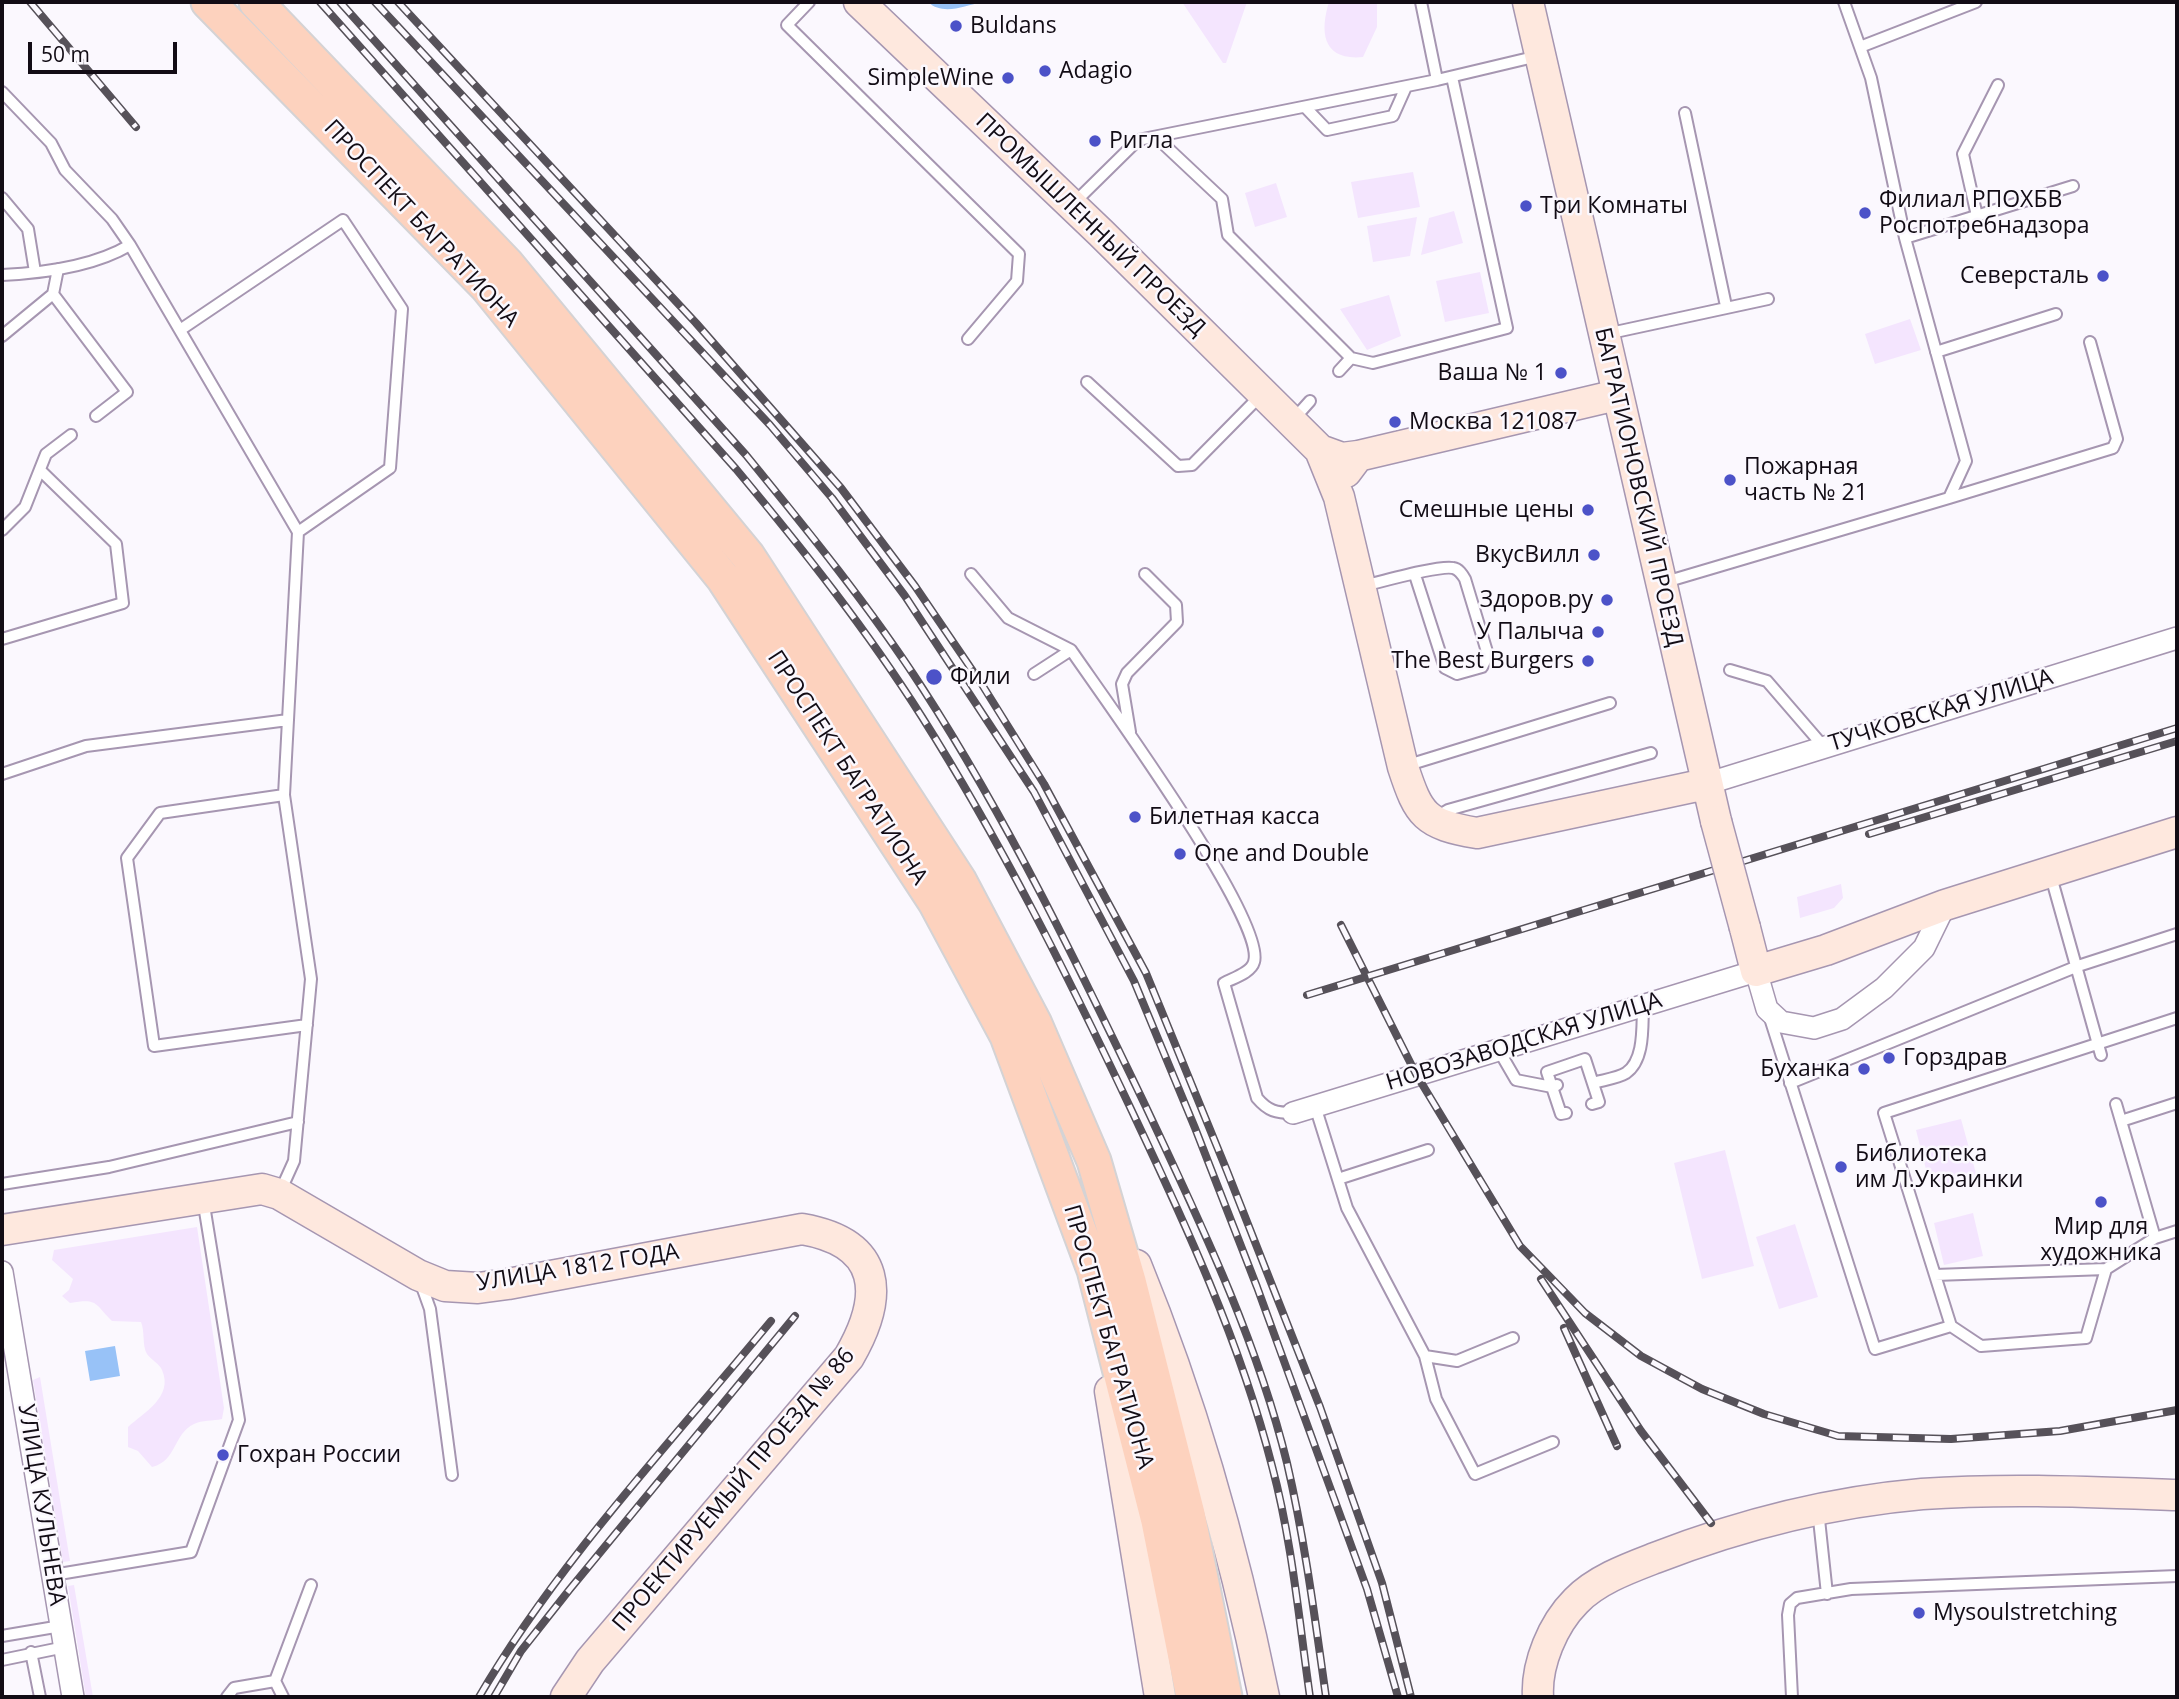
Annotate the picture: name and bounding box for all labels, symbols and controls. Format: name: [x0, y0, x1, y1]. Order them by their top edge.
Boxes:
place label: Buldans: [970, 12, 1057, 40]
marker: Buldans: [948, 18, 964, 34]
scale bar: [32, 28, 180, 72]
text: 50 m: [41, 40, 90, 68]
place label: Adagio: [1059, 57, 1133, 85]
marker: Adagio: [1037, 63, 1053, 79]
place label: SimpleWine: [867, 64, 994, 92]
marker: SimpleWine: [1000, 70, 1016, 86]
street label: ПРОМЫШЛЕННЫЙ ПРОЕЗД: [969, 108, 1211, 342]
street label: ПРОСПЕКТ БАГРАТИОНА: [318, 115, 524, 333]
place label: Ригла: [1109, 127, 1173, 155]
marker: Ригла: [1087, 133, 1103, 149]
place label: Филиал РПОХБВ Роспотребнадзора: [1879, 186, 2090, 240]
place label: Три Комнаты: [1540, 192, 1688, 220]
marker: Три Комнаты: [1518, 198, 1534, 214]
marker: Филиал РПОХБВ Роспотребнадзора: [1857, 205, 1873, 221]
place label: Северсталь: [1960, 262, 2089, 290]
marker: Северсталь: [2095, 268, 2111, 284]
street label: БАГРАТИОНОВСКИЙ ПРОЕЗД: [1588, 325, 1688, 649]
place label: Ваша № 1: [1438, 359, 1547, 387]
marker: Ваша № 1: [1553, 365, 1569, 381]
place label: Москва 121087: [1409, 408, 1577, 436]
marker: Москва 121087: [1387, 414, 1403, 430]
place label: Пожарная часть № 21: [1744, 453, 1868, 507]
marker: Пожарная часть № 21: [1722, 472, 1738, 488]
place label: Смешные цены: [1399, 496, 1574, 524]
marker: Смешные цены: [1580, 502, 1596, 518]
place label: ВкусВилл: [1475, 541, 1580, 569]
marker: ВкусВилл: [1586, 547, 1602, 563]
place label: Здоров.ру: [1480, 586, 1593, 614]
marker: Здоров.ру: [1599, 592, 1615, 608]
place label: У Палыча: [1477, 618, 1584, 646]
marker: У Палыча: [1590, 624, 1606, 640]
street label: ПРОСПЕКТ БАГРАТИОНА: [761, 646, 933, 890]
place label: The Best Burgers: [1391, 647, 1574, 675]
marker: The Best Burgers: [1580, 653, 1596, 669]
place label: Фили: [950, 663, 1011, 691]
street label: ТУЧКОВСКАЯ УЛИЦА: [1826, 664, 2056, 758]
marker: Фили: [924, 667, 944, 687]
place label: Билетная касса: [1149, 803, 1320, 831]
marker: Билетная касса: [1127, 809, 1143, 825]
place label: One and Double: [1194, 840, 1369, 868]
marker: One and Double: [1172, 846, 1188, 862]
street label: НОВОЗАВОДСКАЯ УЛИЦА: [1383, 987, 1665, 1097]
place label: Горздрав: [1903, 1044, 2007, 1072]
marker: Горздрав: [1881, 1050, 1897, 1066]
place label: Буханка: [1760, 1055, 1850, 1083]
marker: Буханка: [1856, 1061, 1872, 1077]
place label: Библиотека им Л.Украинки: [1855, 1140, 2023, 1194]
marker: Библиотека им Л.Украинки: [1833, 1159, 1849, 1175]
marker: Мир для художника: [2093, 1194, 2109, 1210]
street label: ПРОСПЕКТ БАГРАТИОНА: [1057, 1202, 1159, 1472]
place label: Мир для художника: [2040, 1213, 2162, 1267]
street label: УЛИЦА 1812 ГОДА: [475, 1238, 681, 1298]
street label: ПРОЕКТИРУЕМЫЙ ПРОЕЗД № 86: [607, 1342, 861, 1638]
street label: УЛИЦА КУЛЬНЕВА: [11, 1402, 71, 1608]
place label: Гохран России: [237, 1441, 401, 1469]
marker: Гохран России: [215, 1447, 231, 1463]
place label: Mysoulstretching: [1933, 1599, 2117, 1627]
marker: Mysoulstretching: [1911, 1605, 1927, 1621]

